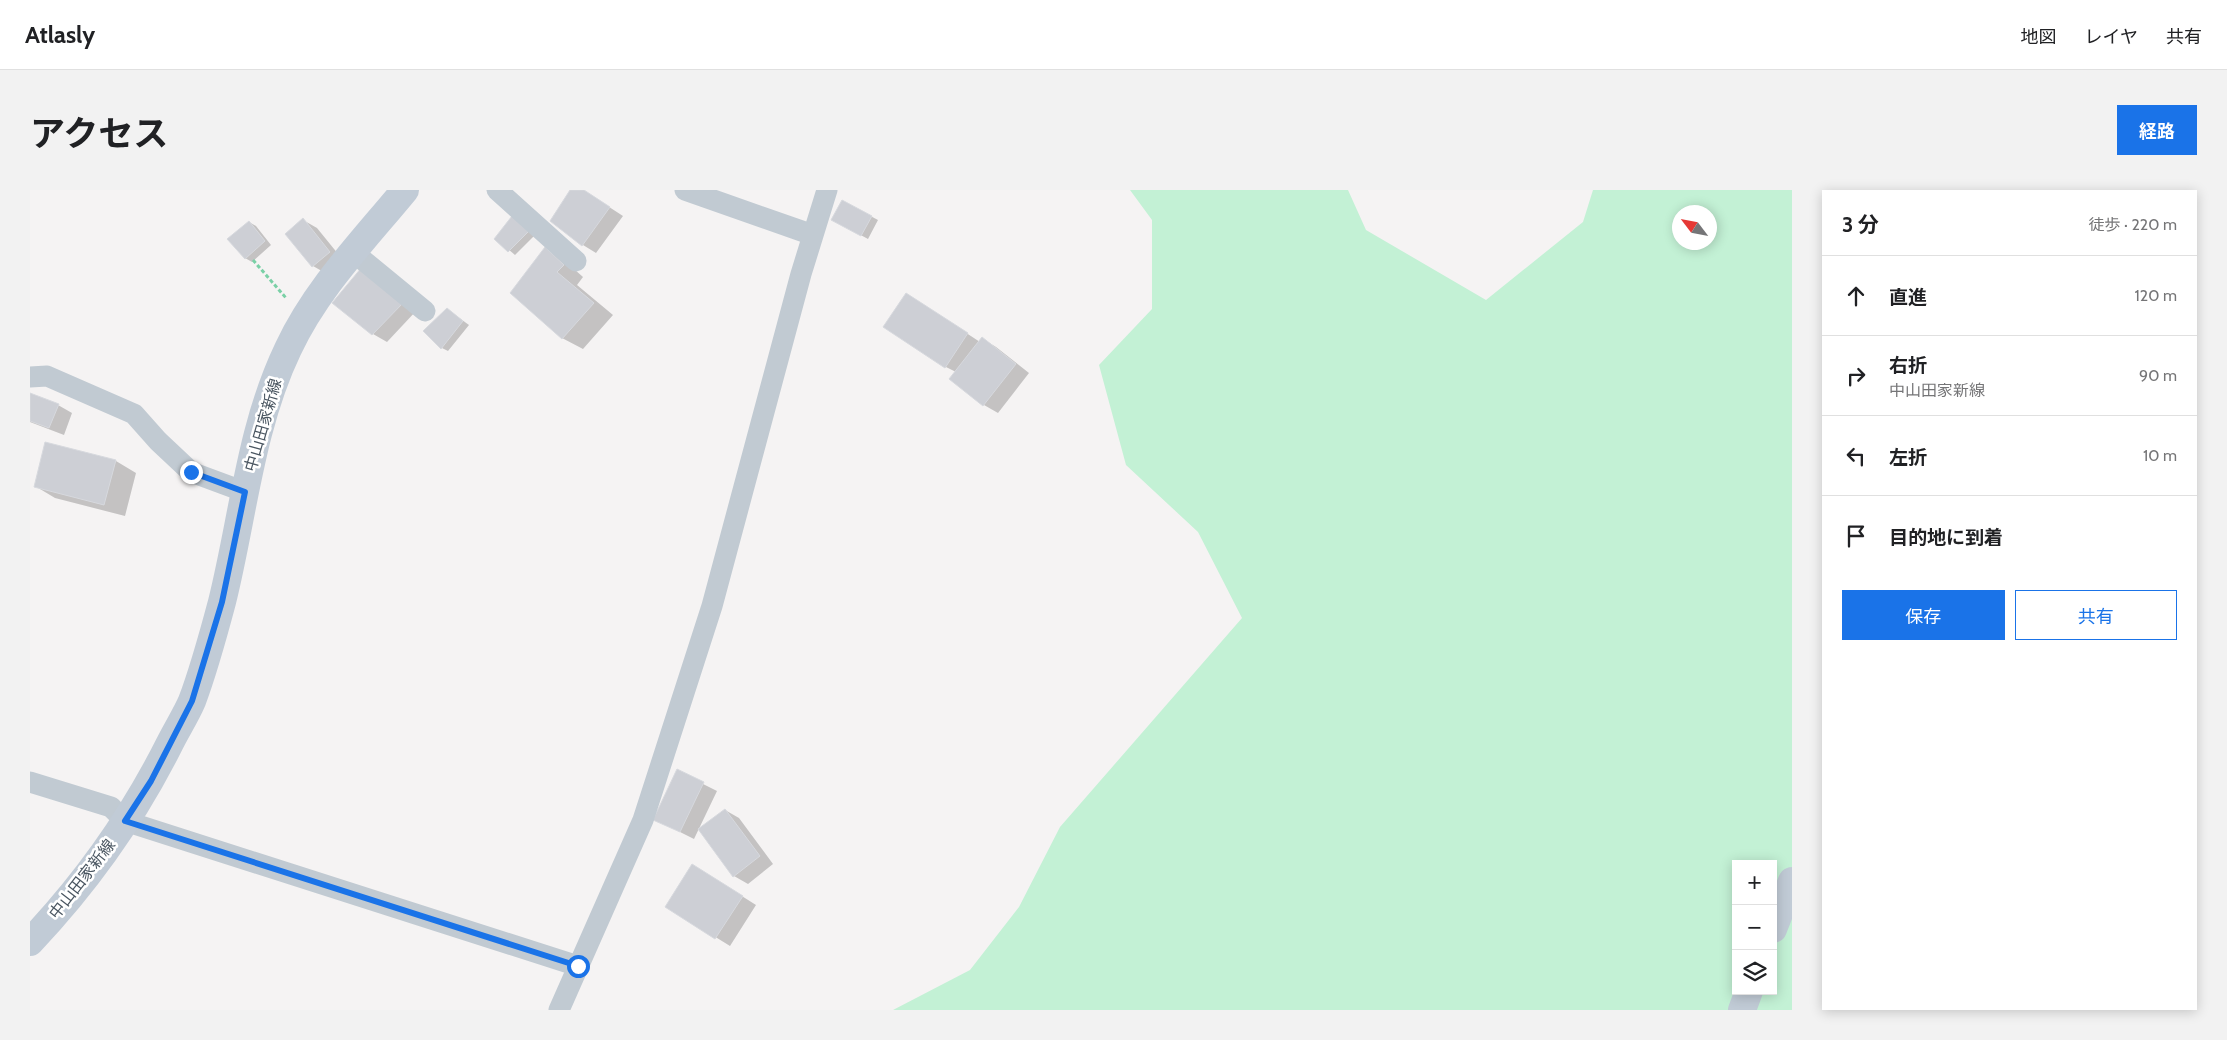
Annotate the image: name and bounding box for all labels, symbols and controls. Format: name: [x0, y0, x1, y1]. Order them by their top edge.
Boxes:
text: Atlasly: [25, 20, 95, 49]
text: 地図: [2021, 26, 2057, 48]
text: レイヤ: [2085, 26, 2138, 48]
text: 共有: [2166, 26, 2202, 48]
button: 経路: [2117, 105, 2197, 155]
text: アクセス: [30, 112, 168, 155]
north arrow: [1672, 205, 1717, 250]
text: 3 分: [1842, 212, 1879, 237]
text: 徒歩 · 220 m: [2088, 215, 2177, 234]
icon: ahead: [1842, 282, 1870, 310]
text: 直進: [1889, 286, 1927, 309]
text: 120 m: [2135, 286, 2177, 305]
text: 右折: [1889, 354, 1927, 377]
icon: right: [1842, 362, 1870, 390]
text: 90 m: [2139, 366, 2177, 385]
street label: 中山田家新線: [241, 376, 285, 474]
text: 中山田家新線: [1889, 381, 1985, 400]
icon: left: [1842, 442, 1870, 470]
text: 左折: [1889, 446, 1927, 469]
text: 10 m: [2143, 446, 2177, 465]
route end: [180, 461, 203, 484]
icon: arrive: [1842, 522, 1870, 550]
text: 目的地に到着: [1889, 526, 2003, 549]
button: 保存: [1842, 590, 2005, 640]
button: 共有: [2015, 590, 2177, 640]
street label: 中山田家新線: [45, 835, 119, 923]
map controls: [1732, 860, 1777, 995]
button: +: [1732, 860, 1777, 905]
button: −: [1732, 905, 1777, 950]
button: layers: [1732, 950, 1777, 995]
route start: [567, 955, 590, 978]

